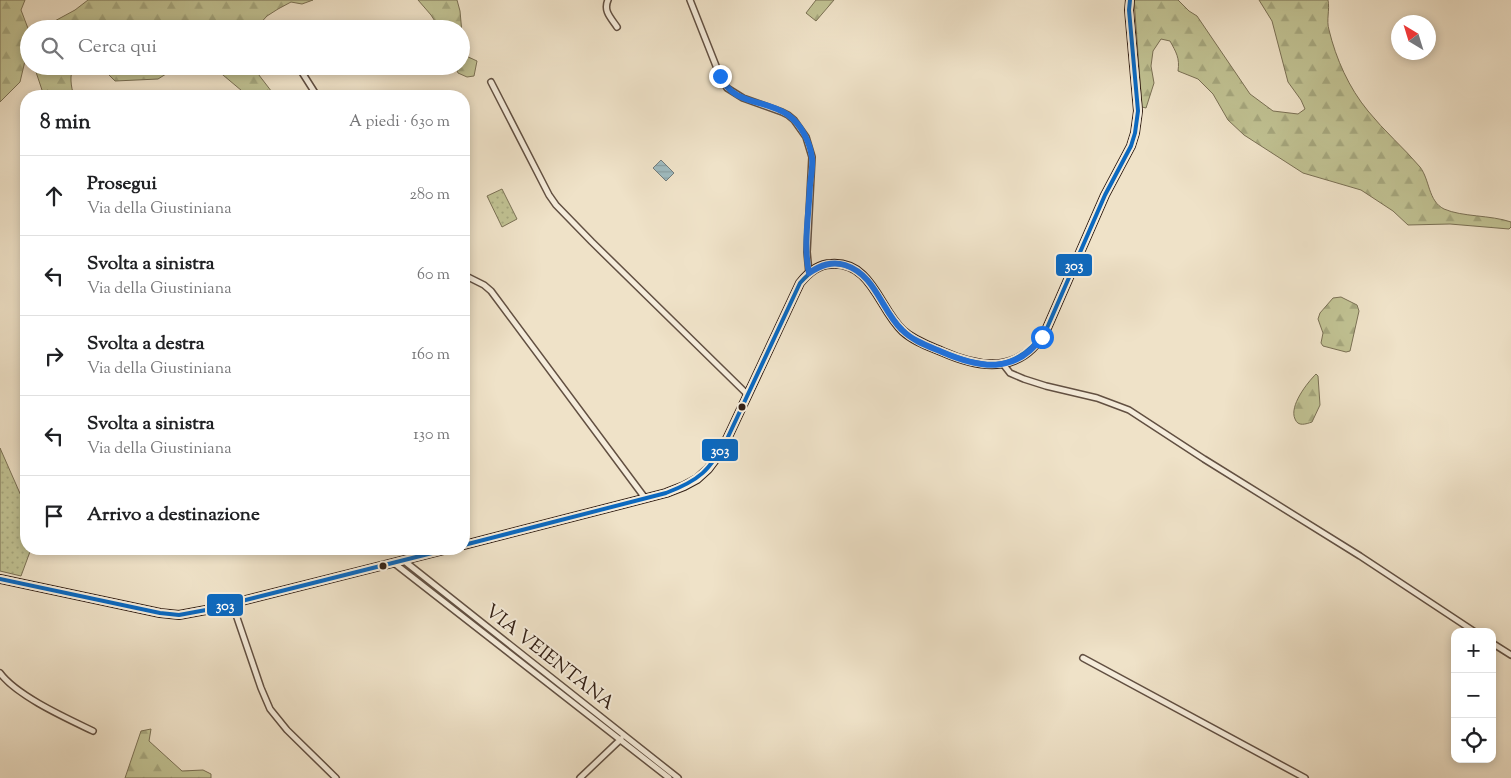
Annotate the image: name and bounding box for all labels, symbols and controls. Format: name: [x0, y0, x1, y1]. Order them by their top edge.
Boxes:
north arrow: [1391, 15, 1436, 60]
search box: [20, 20, 470, 75]
icon: search: [38, 34, 66, 62]
text: Cerca qui: [78, 34, 157, 61]
route end: [709, 65, 732, 88]
text: 8 min: [40, 108, 91, 138]
text: A piedi · 630 m: [349, 111, 450, 134]
text: Prosegui: [87, 171, 157, 198]
icon: ahead: [40, 182, 68, 210]
text: 280 m: [409, 184, 450, 207]
text: Via della Giustiniana: [87, 198, 232, 221]
text: Svolta a sinistra: [87, 251, 215, 278]
line badge: 303: [1055, 253, 1093, 277]
text: 303: [1065, 257, 1084, 277]
icon: left: [40, 262, 68, 290]
text: 60 m: [417, 264, 450, 287]
text: Via della Giustiniana: [87, 278, 232, 301]
route start: [1031, 326, 1054, 349]
text: Svolta a destra: [87, 331, 204, 358]
icon: right: [40, 342, 68, 370]
text: 160 m: [412, 344, 450, 367]
text: Via della Giustiniana: [87, 358, 232, 381]
unlabelled marker: [737, 402, 747, 412]
text: Svolta a sinistra: [87, 411, 215, 438]
icon: left: [40, 422, 68, 450]
text: 130 m: [413, 424, 450, 447]
text: Via della Giustiniana: [87, 438, 232, 461]
line badge: 303: [701, 438, 739, 462]
text: 303: [711, 442, 730, 462]
icon: arrive: [40, 502, 68, 530]
text: Arrivo a destinazione: [87, 502, 260, 529]
unlabelled marker: [378, 561, 388, 571]
line badge: 303: [206, 593, 244, 617]
text: 303: [216, 597, 235, 617]
street label: VIA VEIENTANA: [478, 599, 620, 718]
map controls: [1451, 628, 1496, 763]
button: +: [1451, 628, 1496, 673]
button: −: [1451, 673, 1496, 718]
button: locate: [1451, 718, 1496, 763]

